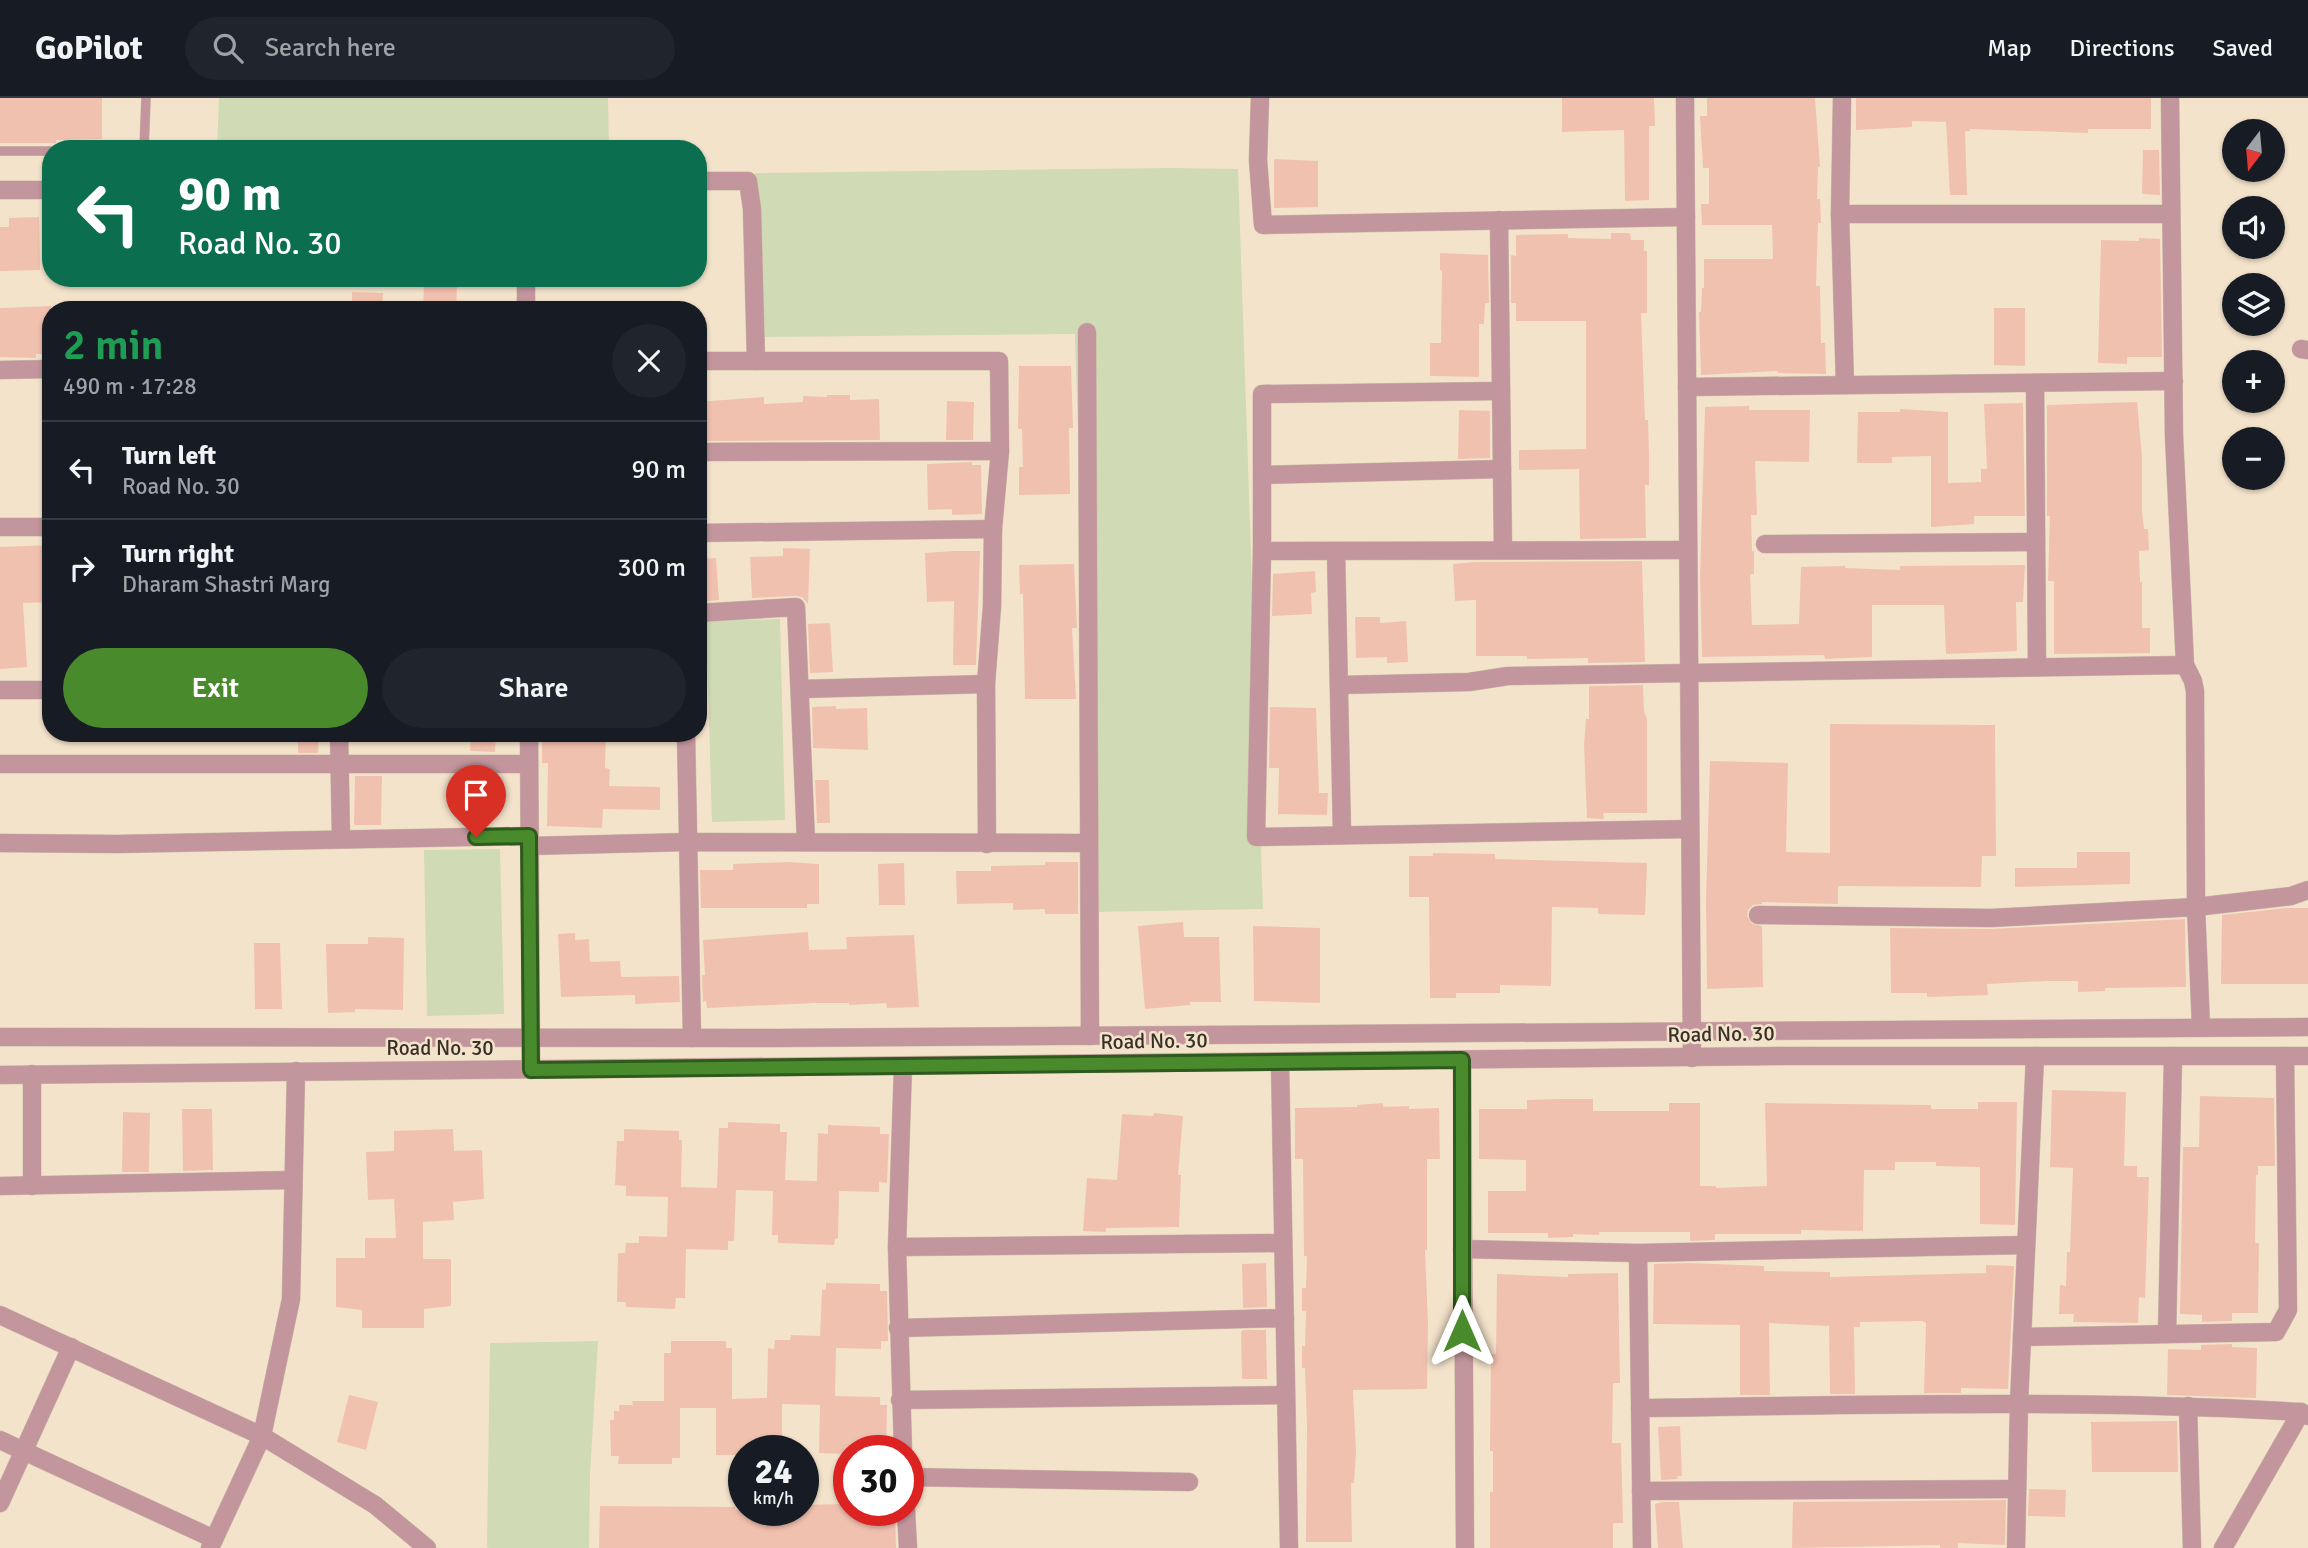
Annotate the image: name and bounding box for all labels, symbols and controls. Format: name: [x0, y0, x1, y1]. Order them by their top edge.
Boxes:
search box: [185, 17, 675, 80]
text: GoPilot: [35, 28, 143, 69]
icon: search: [209, 29, 247, 67]
text: Search here: [265, 32, 396, 64]
text: Map: [1987, 33, 2032, 63]
text: Directions: [2070, 33, 2175, 63]
text: Saved: [2213, 33, 2273, 63]
north arrow: [2222, 119, 2286, 182]
map controls: [2222, 119, 2285, 490]
text: 90 m: [178, 164, 281, 224]
icon: left: [63, 168, 154, 259]
button: sound: [2222, 196, 2285, 259]
text: Road No. 30: [178, 224, 342, 263]
button: layers: [2222, 273, 2285, 336]
text: 2 min: [63, 320, 164, 371]
button: close: [612, 324, 686, 398]
button: +: [2222, 350, 2285, 413]
text: 490 m · 17:28: [63, 372, 197, 401]
button: −: [2222, 427, 2285, 490]
text: Turn left: [122, 440, 216, 472]
icon: left: [63, 451, 101, 489]
text: 90 m: [631, 454, 686, 486]
text: Road No. 30: [122, 472, 240, 501]
text: Turn right: [122, 538, 234, 570]
icon: right: [63, 549, 101, 587]
text: 300 m: [617, 552, 686, 584]
text: Dharam Shastri Marg: [122, 570, 330, 599]
button: Exit: [63, 648, 368, 728]
button: Share: [382, 648, 686, 728]
pin: [446, 765, 506, 837]
icon: arrive: [457, 776, 495, 814]
street label: Road No. 30: [1667, 1020, 1775, 1048]
street label: Road No. 30: [1100, 1027, 1208, 1055]
street label: Road No. 30: [386, 1035, 494, 1061]
position arrow: [1425, 1294, 1499, 1368]
speed limit sign: 30: [833, 1435, 924, 1526]
text: 24: [755, 1450, 792, 1493]
text: km/h: [753, 1487, 794, 1509]

